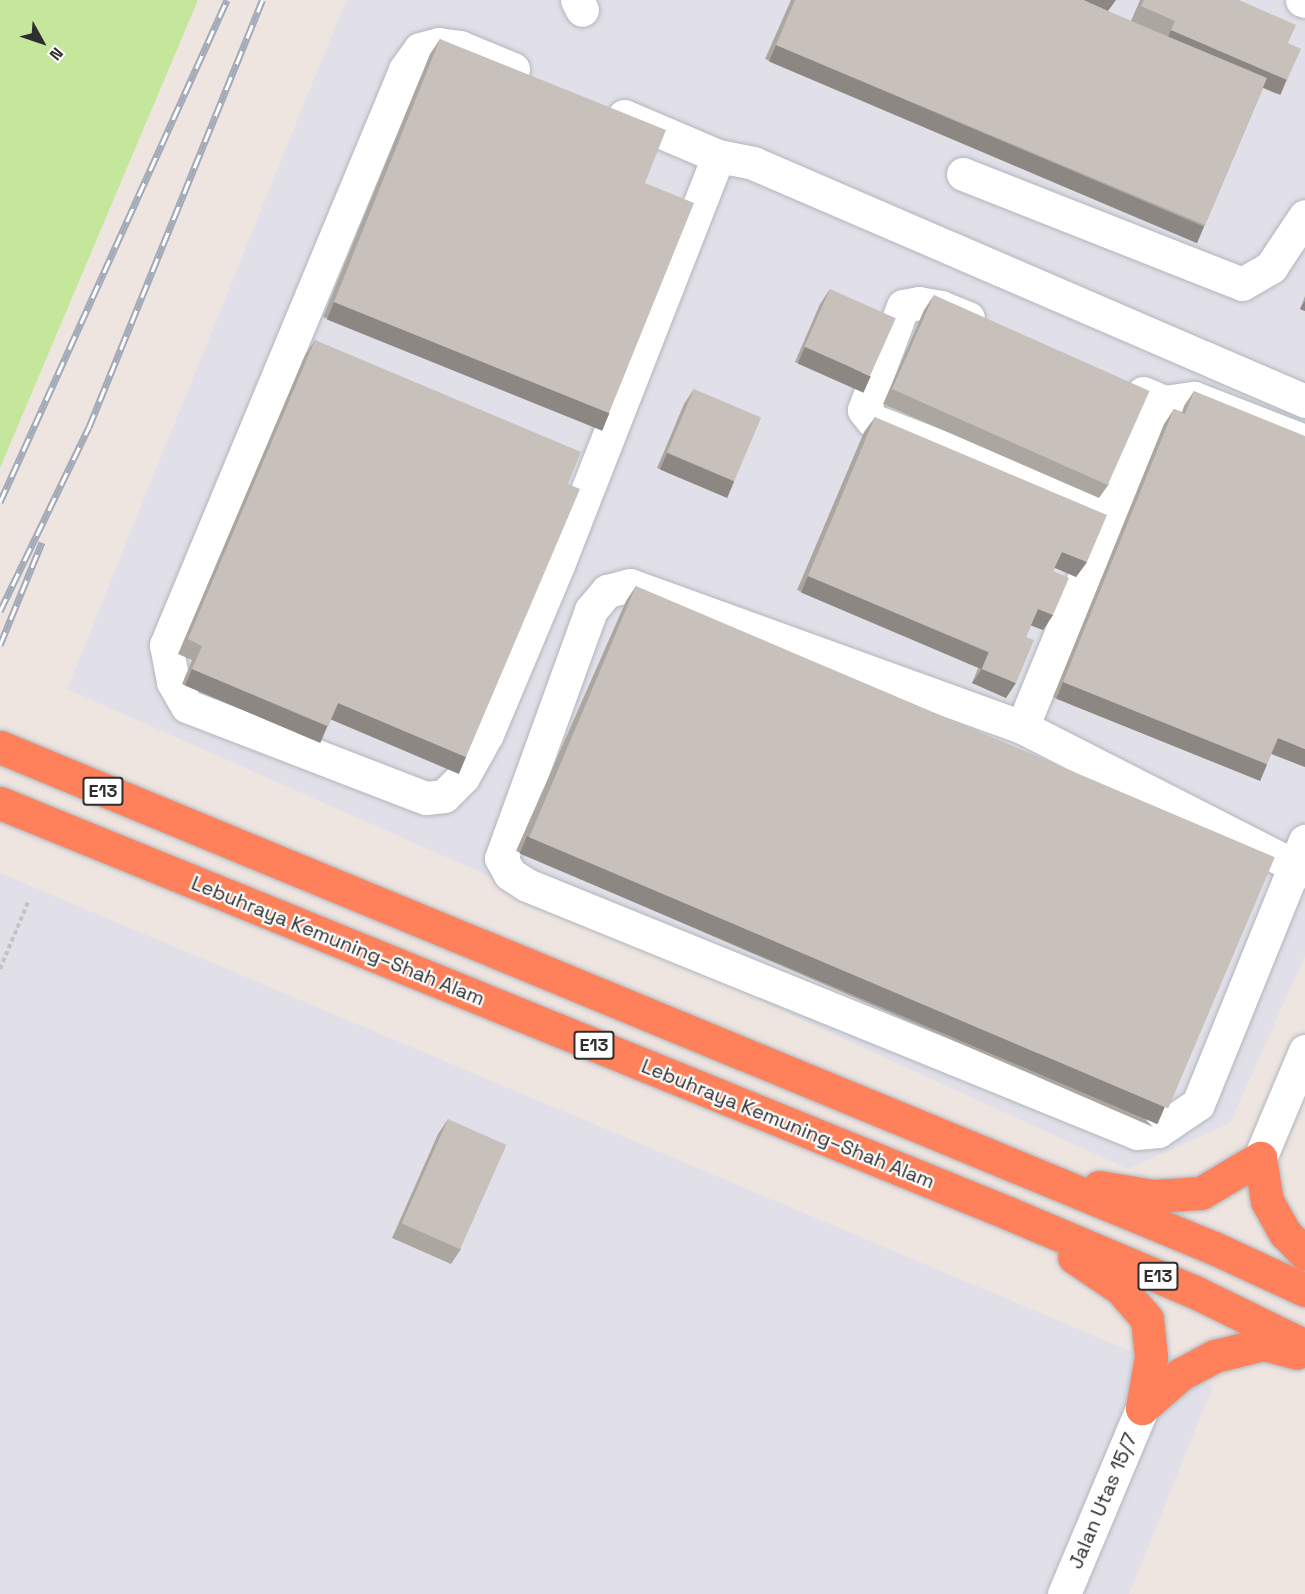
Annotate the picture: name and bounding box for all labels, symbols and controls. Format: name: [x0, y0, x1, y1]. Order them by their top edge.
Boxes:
north arrow: [12, 12, 72, 72]
text: N: [45, 43, 68, 65]
road number: E13: [82, 776, 124, 806]
street label: Lebuhraya Kemuning–Shah Alam: [188, 871, 488, 1011]
road number: E13: [573, 1030, 615, 1060]
street label: Lebuhraya Kemuning–Shah Alam: [638, 1054, 938, 1194]
road number: E13: [1137, 1261, 1179, 1291]
street label: Jalan Utas 15/7: [1064, 1429, 1142, 1573]

